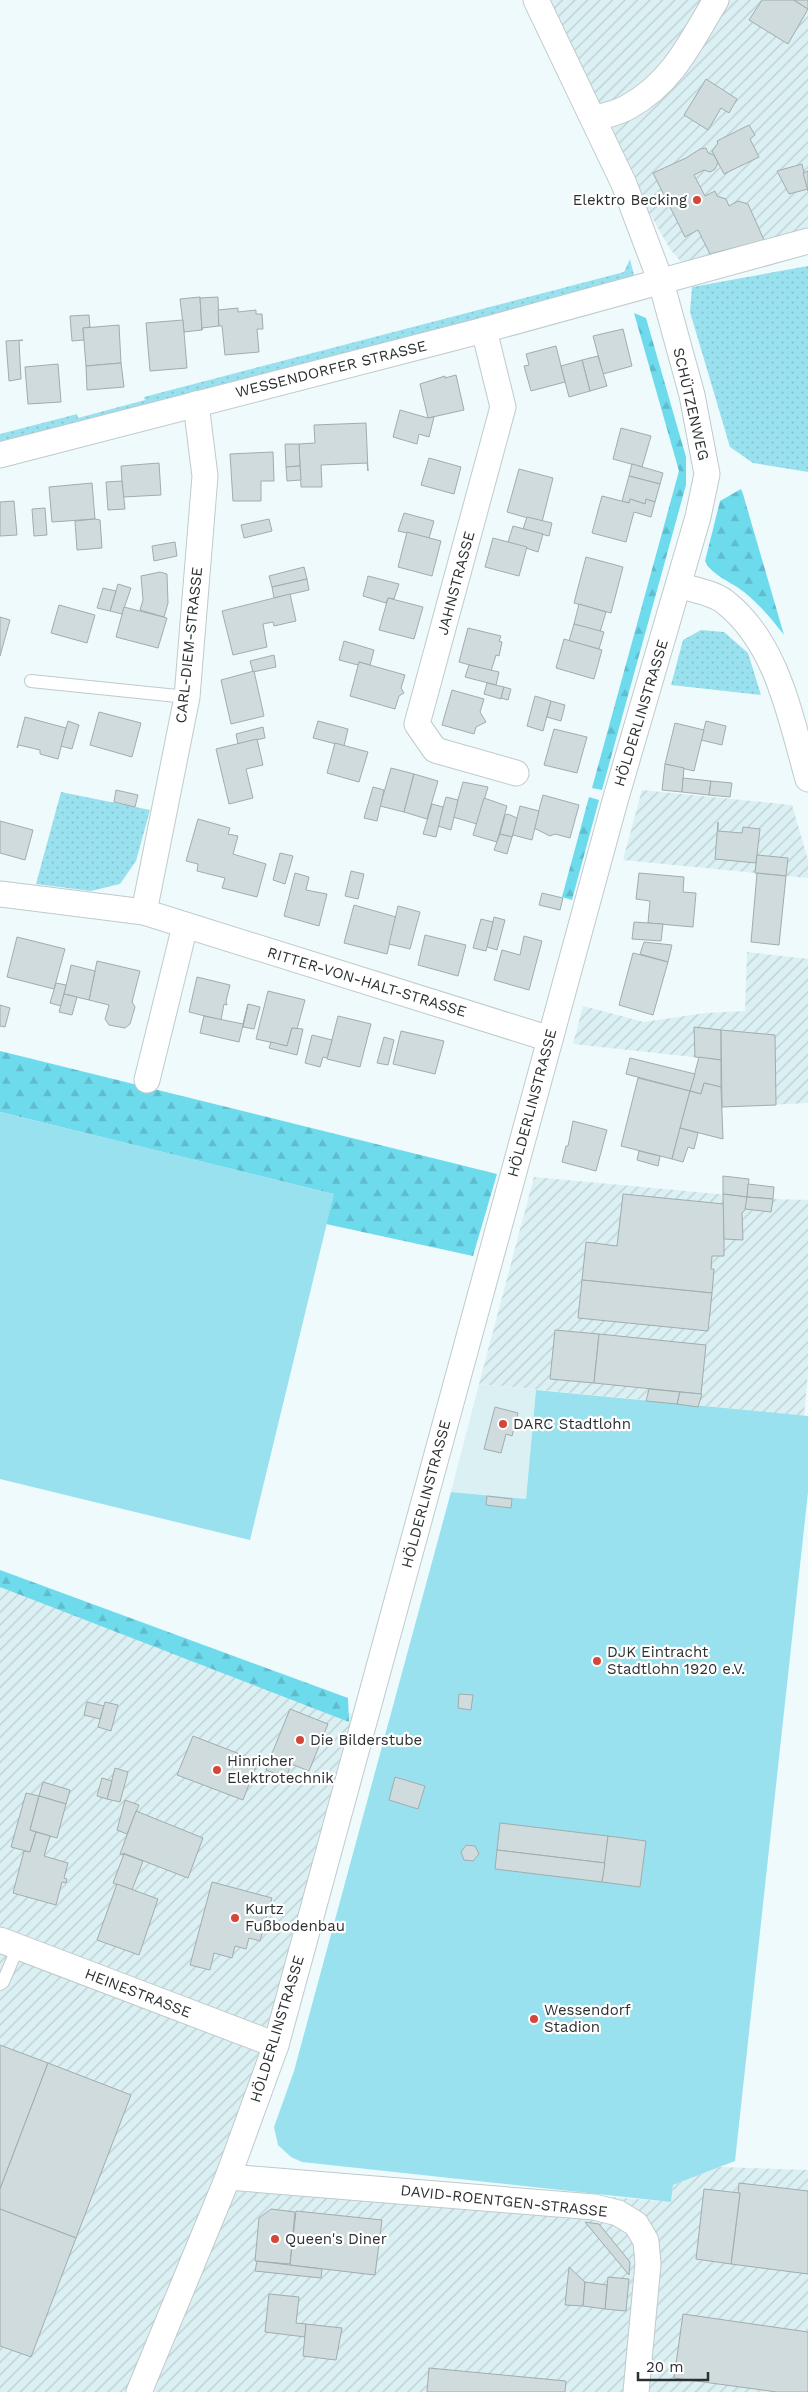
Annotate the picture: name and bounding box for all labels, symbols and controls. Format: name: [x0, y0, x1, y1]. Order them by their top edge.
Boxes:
place label: Elektro Becking: [573, 191, 687, 209]
marker: Elektro Becking: [691, 194, 703, 206]
street label: WESSENDORFER STRASSE: [234, 337, 428, 401]
street label: SCHÜTZENWEG: [669, 346, 713, 462]
street label: JAHNSTRASSE: [433, 529, 479, 637]
street label: CARL-DIEM-STRASSE: [172, 566, 206, 724]
street label: HÖLDERLINSTRASSE: [610, 637, 672, 789]
street label: RITTER-VON-HALT-STRASSE: [265, 943, 469, 1021]
street label: HÖLDERLINSTRASSE: [504, 1027, 560, 1179]
place label: DARC Stadtlohn: [513, 1415, 631, 1433]
street label: HÖLDERLINSTRASSE: [398, 1418, 454, 1570]
marker: DARC Stadtlohn: [497, 1418, 509, 1430]
place label: DJK Eintracht Stadtlohn 1920 e.V.: [607, 1643, 745, 1678]
marker: DJK Eintracht Stadtlohn 1920 e.V.: [591, 1655, 603, 1667]
place label: Die Bilderstube: [310, 1731, 422, 1749]
marker: Die Bilderstube: [294, 1734, 306, 1746]
place label: Hinricher Elektrotechnik: [227, 1752, 334, 1787]
marker: Hinricher Elektrotechnik: [211, 1764, 223, 1776]
place label: Kurtz Fußbodenbau: [245, 1900, 345, 1935]
marker: Kurtz Fußbodenbau: [229, 1912, 241, 1924]
street label: HÖLDERLINSTRASSE: [246, 1953, 308, 2105]
street label: HEINESTRASSE: [82, 1964, 194, 2022]
place label: Wessendorf Stadion: [544, 2001, 631, 2036]
marker: Wessendorf Stadion: [528, 2013, 540, 2025]
street label: DAVID-ROENTGEN-STRASSE: [400, 2181, 608, 2221]
place label: Queen's Diner: [285, 2230, 387, 2248]
marker: Queen's Diner: [269, 2233, 281, 2245]
scale bar: [638, 2350, 708, 2382]
text: 20 m: [646, 2358, 684, 2376]

